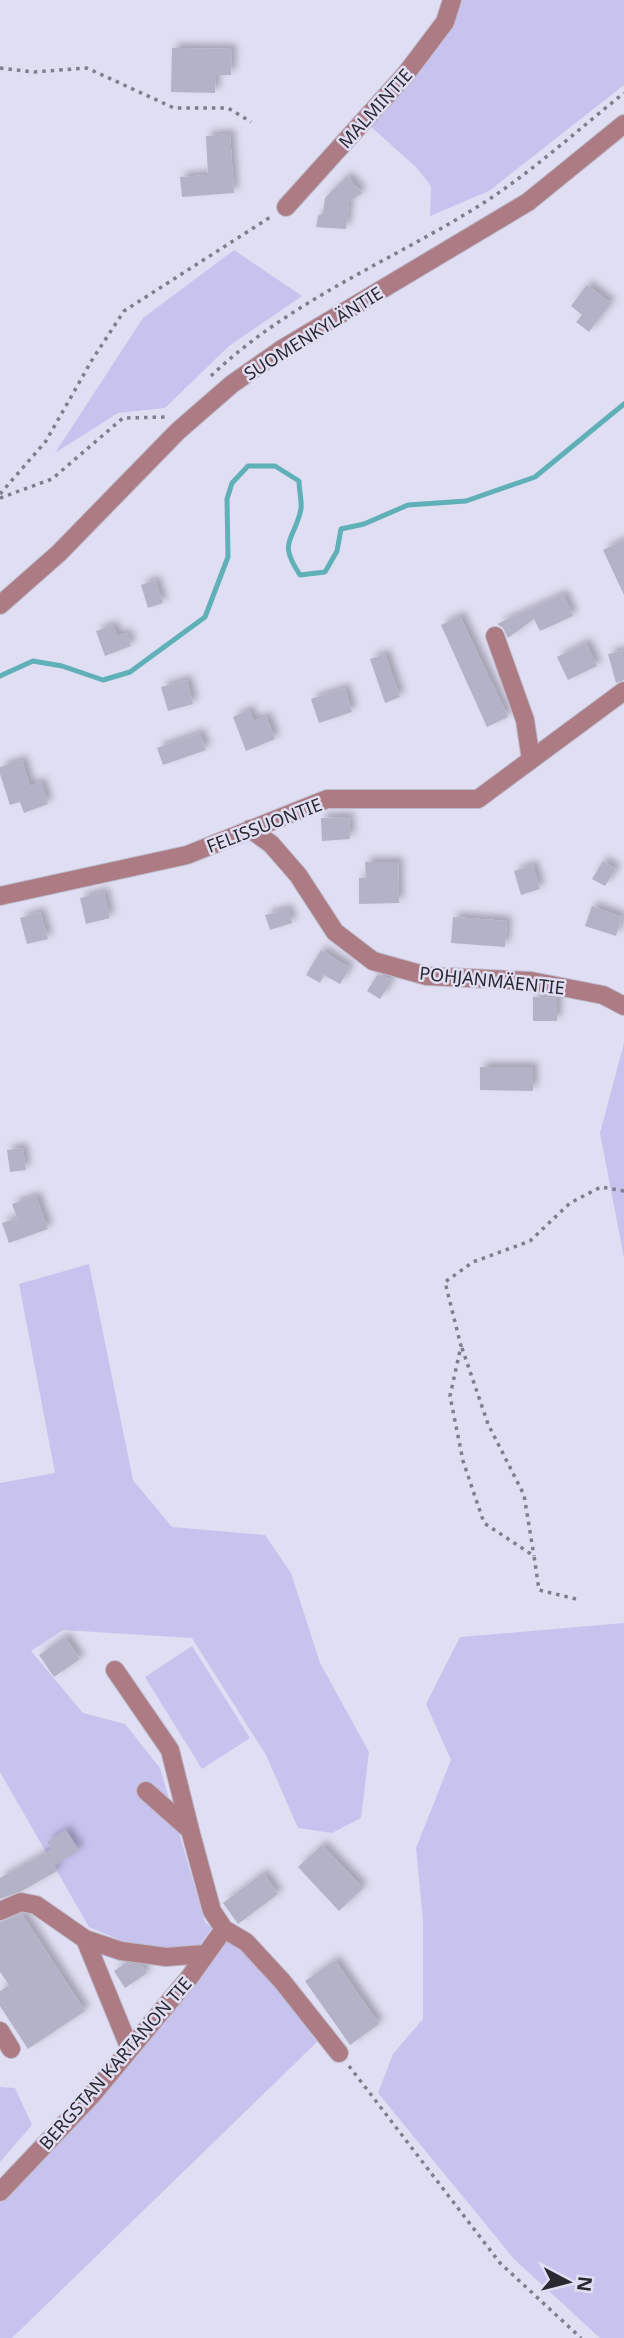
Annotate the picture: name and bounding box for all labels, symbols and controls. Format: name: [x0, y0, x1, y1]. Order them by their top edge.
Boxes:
street label: MALMINTIE: [333, 63, 417, 153]
street label: SUOMENKYLÄNTIE: [239, 281, 387, 385]
street label: FELISSUONTIE: [203, 792, 325, 858]
street label: POHJANMÄENTIE: [418, 960, 566, 1000]
street label: BERGSTAN KARTANON TIE: [34, 1972, 196, 2154]
north arrow: [533, 2247, 603, 2317]
text: N: [571, 2275, 599, 2293]

